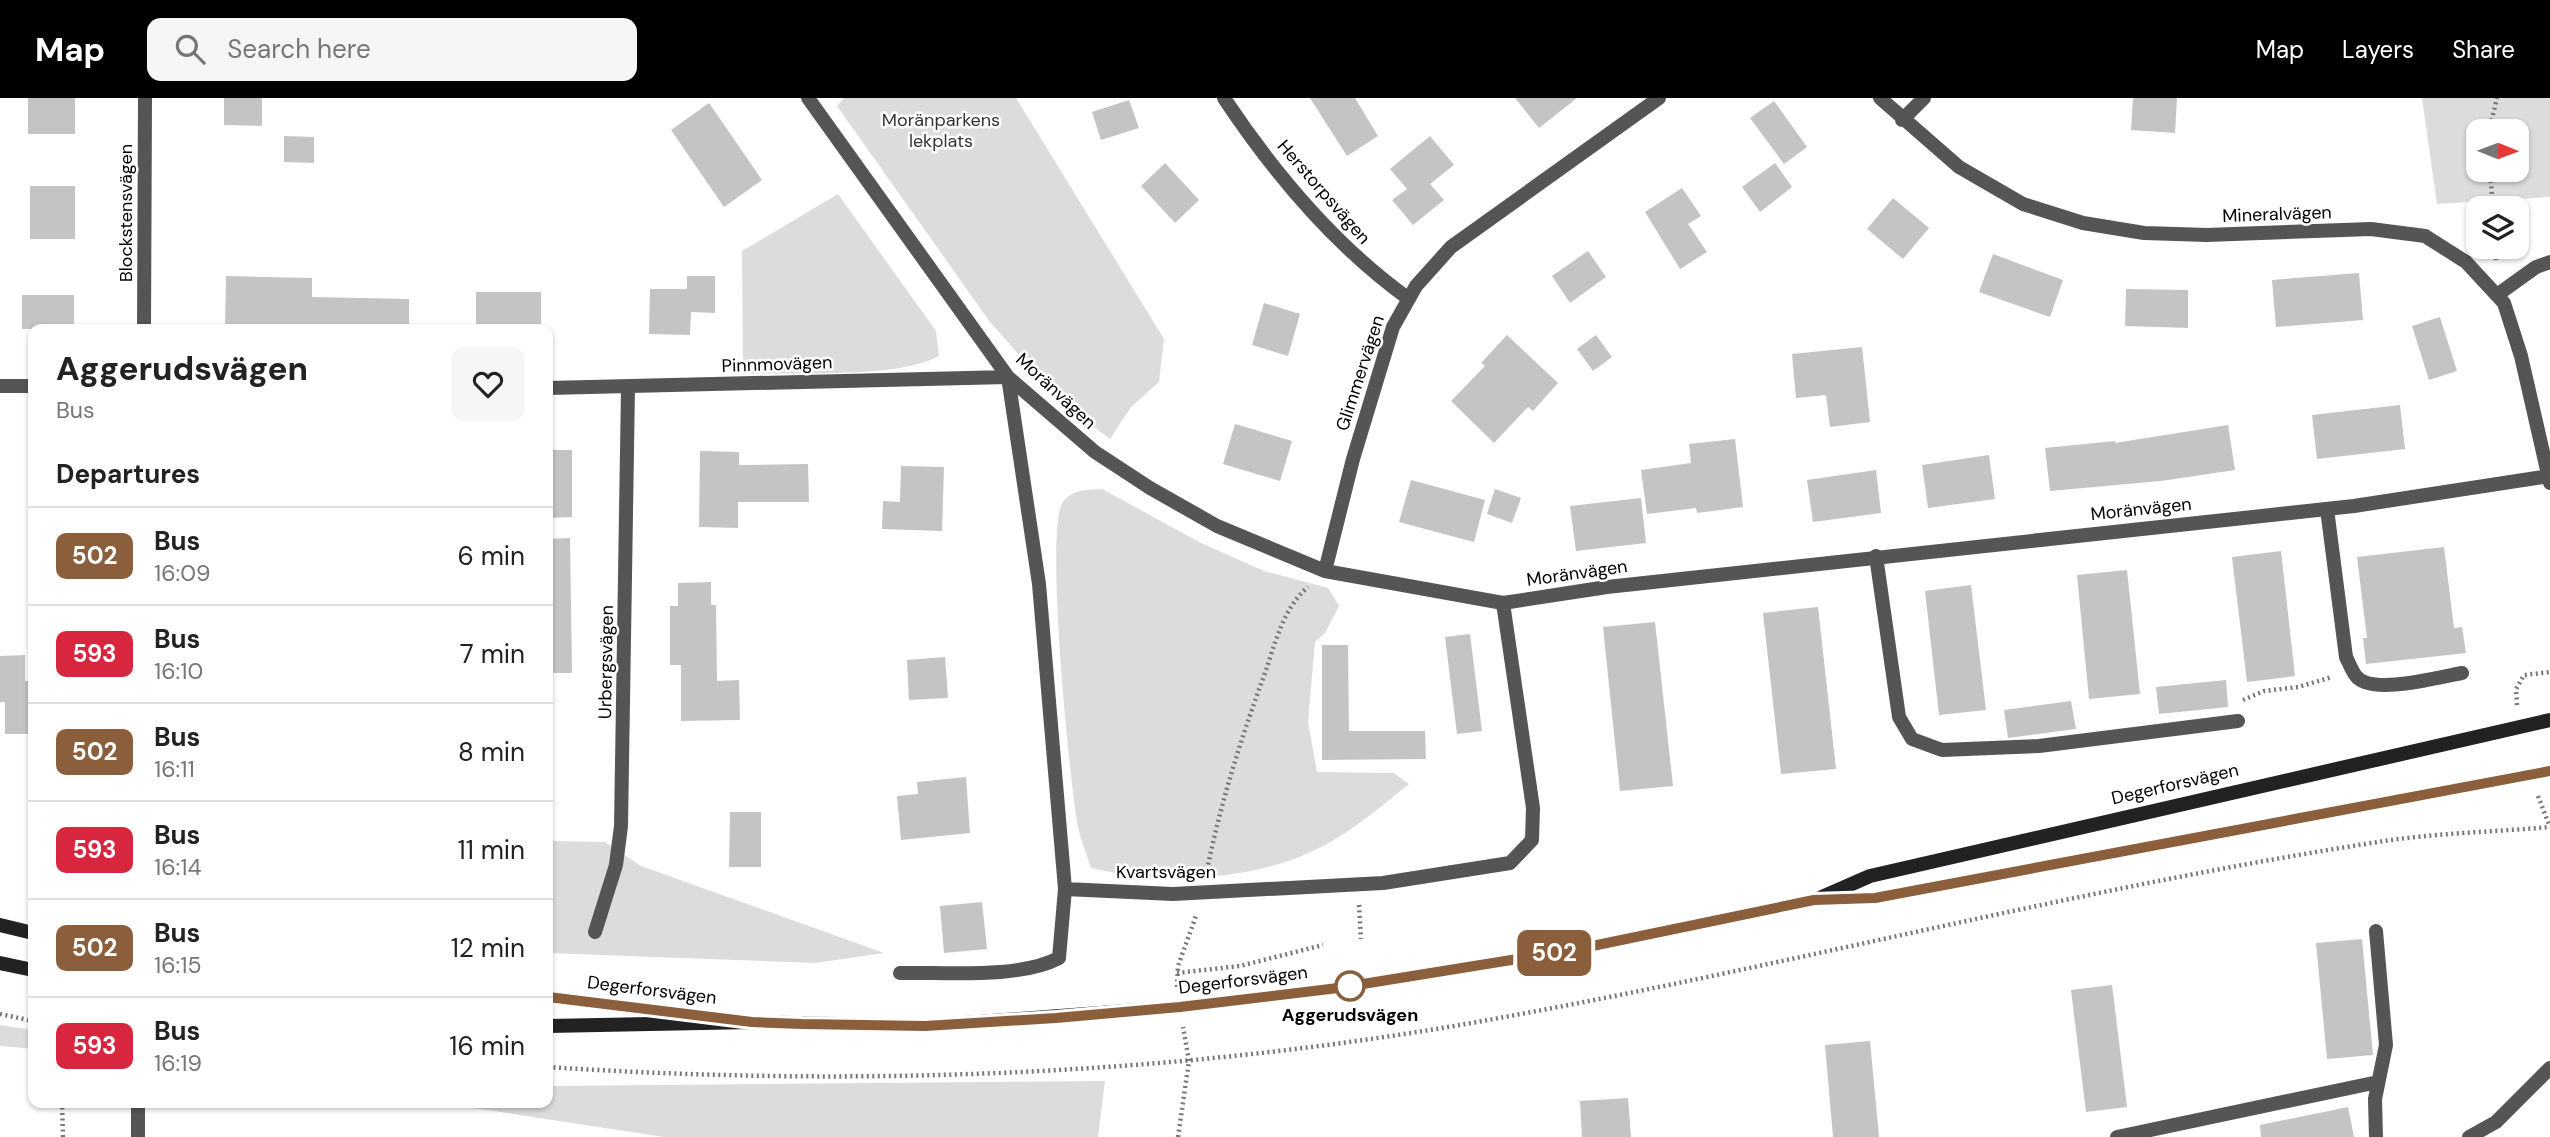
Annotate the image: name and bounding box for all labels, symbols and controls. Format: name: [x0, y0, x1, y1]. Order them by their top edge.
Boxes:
search box: [147, 18, 637, 81]
text: Map: [35, 28, 105, 71]
icon: search: [171, 30, 209, 68]
text: Search here: [227, 32, 371, 66]
text: Map: [2256, 34, 2304, 65]
text: Layers: [2342, 34, 2414, 65]
text: Share: [2452, 34, 2515, 65]
park label: Moränparkens lekplats: [882, 108, 1000, 153]
north arrow: [2466, 119, 2529, 182]
map controls: [2466, 119, 2529, 259]
street label: Herstorpsvägen: [1272, 135, 1376, 249]
street label: Blockstensvägen: [114, 144, 138, 282]
button: layers: [2466, 196, 2529, 259]
street label: Mineralvägen: [2222, 200, 2332, 228]
street label: Glimmervägen: [1330, 312, 1390, 434]
text: Aggerudsvägen: [56, 347, 308, 390]
button: heart: [451, 347, 525, 421]
street label: Moränvägen: [1011, 348, 1101, 434]
street label: Pinnmovägen: [721, 350, 833, 378]
text: Bus: [56, 395, 95, 425]
text: Departures: [56, 457, 200, 491]
street label: Moränvägen: [2089, 492, 2193, 526]
text: Bus: [154, 524, 200, 558]
text: 6 min: [457, 539, 525, 573]
text: 502: [72, 540, 117, 571]
street label: Moränvägen: [1525, 554, 1629, 592]
text: 16:09: [154, 558, 210, 588]
street label: Urbergsvägen: [593, 605, 619, 719]
text: Bus: [154, 622, 200, 656]
text: 7 min: [460, 637, 525, 671]
text: 593: [73, 638, 116, 669]
text: 16:10: [154, 656, 203, 686]
text: Bus: [154, 720, 200, 754]
text: 8 min: [458, 735, 525, 769]
text: 502: [72, 736, 117, 767]
text: 16:11: [154, 754, 195, 784]
street label: Degerforsvägen: [2109, 758, 2241, 810]
text: Bus: [154, 818, 200, 852]
text: 11 min: [458, 833, 525, 867]
text: 593: [73, 834, 116, 865]
text: 16:14: [154, 852, 201, 882]
street label: Kvartsvägen: [1116, 860, 1216, 884]
text: Bus: [154, 916, 200, 950]
line badge: 502: [1514, 930, 1594, 976]
text: 12 min: [451, 931, 525, 965]
text: 502: [72, 932, 117, 963]
text: 502: [1531, 937, 1577, 968]
text: 16:15: [154, 950, 201, 980]
street label: Degerforsvägen: [1177, 960, 1309, 1000]
street label: Degerforsvägen: [586, 970, 718, 1010]
marker: Aggerudsvägen: [1335, 971, 1365, 1001]
place label: Aggerudsvägen: [1282, 1003, 1418, 1027]
text: Bus: [154, 1014, 200, 1048]
text: 16 min: [449, 1029, 525, 1063]
text: 593: [73, 1030, 116, 1061]
text: 16:19: [154, 1048, 202, 1078]

